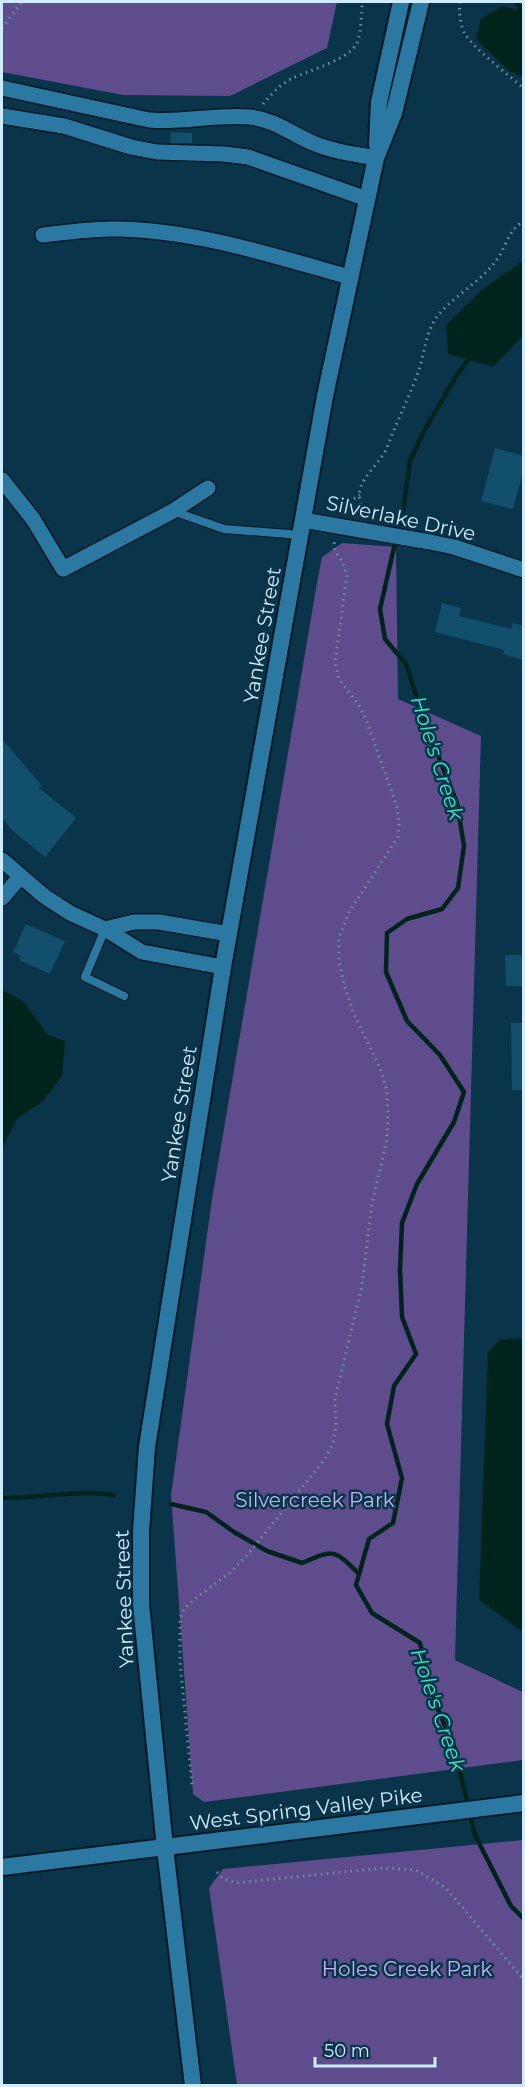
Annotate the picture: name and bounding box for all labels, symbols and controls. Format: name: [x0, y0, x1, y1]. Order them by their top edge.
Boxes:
street label: Silverlake Drive: [324, 490, 478, 546]
street label: Yankee Street: [238, 565, 286, 705]
water label: Hole's Creek: [406, 693, 470, 825]
street label: Yankee Street: [156, 1044, 202, 1184]
park label: Silvercreek Park: [235, 1488, 395, 1512]
street label: Yankee Street: [110, 1530, 138, 1668]
water label: Hole's Creek: [406, 1645, 472, 1776]
street label: West Spring Valley Pike: [188, 1783, 424, 1835]
park label: Holes Creek Park: [322, 1957, 492, 1981]
scale bar: [315, 2030, 435, 2068]
text: 50 m: [324, 2040, 370, 2062]

